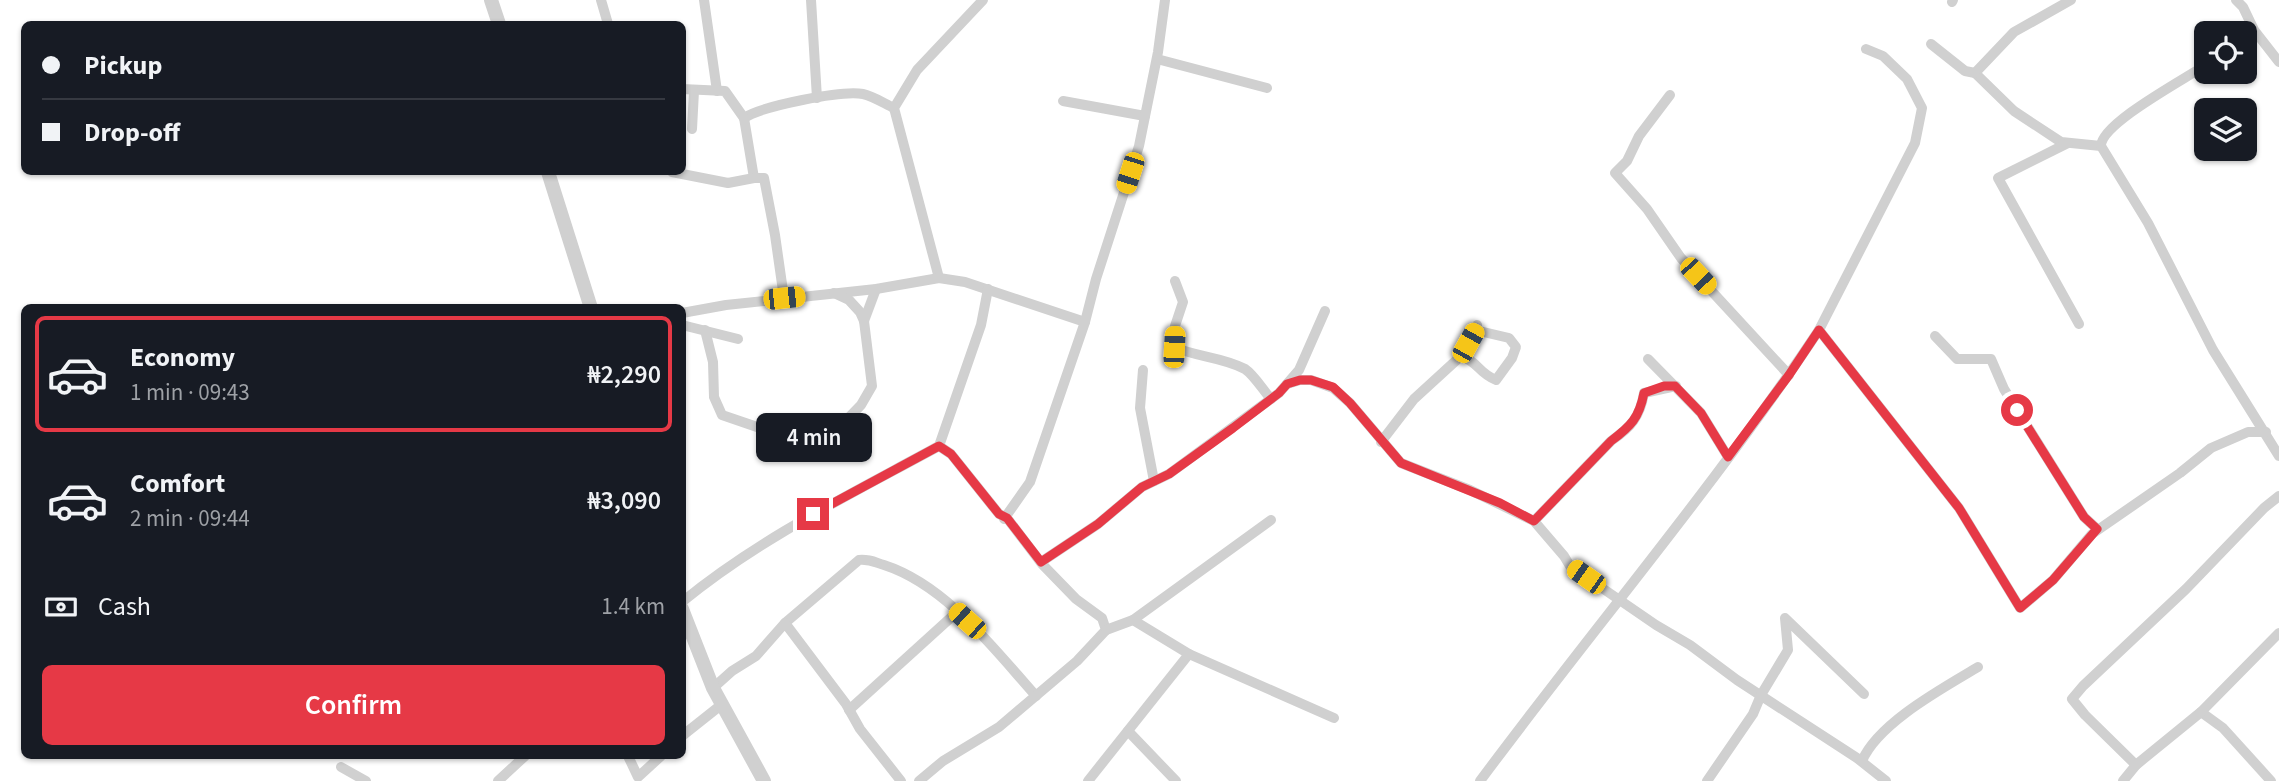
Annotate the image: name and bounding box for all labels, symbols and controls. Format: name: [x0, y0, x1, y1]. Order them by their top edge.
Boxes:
map controls: [2194, 21, 2257, 161]
button: locate: [2194, 21, 2257, 84]
text: Pickup: [84, 47, 162, 84]
button: layers: [2194, 98, 2257, 161]
text: Drop-off: [84, 114, 180, 151]
car: [1114, 150, 1147, 196]
car: [1676, 253, 1721, 299]
car: [763, 285, 806, 311]
car: [1449, 320, 1488, 366]
car: [1163, 325, 1186, 369]
text: Economy: [130, 339, 235, 376]
icon: car: [46, 343, 109, 406]
text: ₦2,290: [587, 356, 661, 393]
text: 1 min · 09:43: [130, 376, 250, 409]
route start: [2001, 394, 2033, 426]
callout: 4 min: [755, 412, 871, 462]
text: 4 min: [787, 421, 841, 454]
text: Comfort: [130, 465, 225, 502]
icon: car: [46, 469, 109, 532]
text: ₦3,090: [587, 482, 661, 519]
route end: [797, 498, 829, 530]
text: 2 min · 09:44: [130, 502, 250, 535]
car: [1563, 556, 1610, 598]
icon: cash: [42, 588, 80, 626]
text: Cash: [98, 588, 151, 625]
text: 1.4 km: [601, 590, 665, 623]
car: [945, 599, 990, 643]
button: Confirm: [42, 665, 665, 745]

